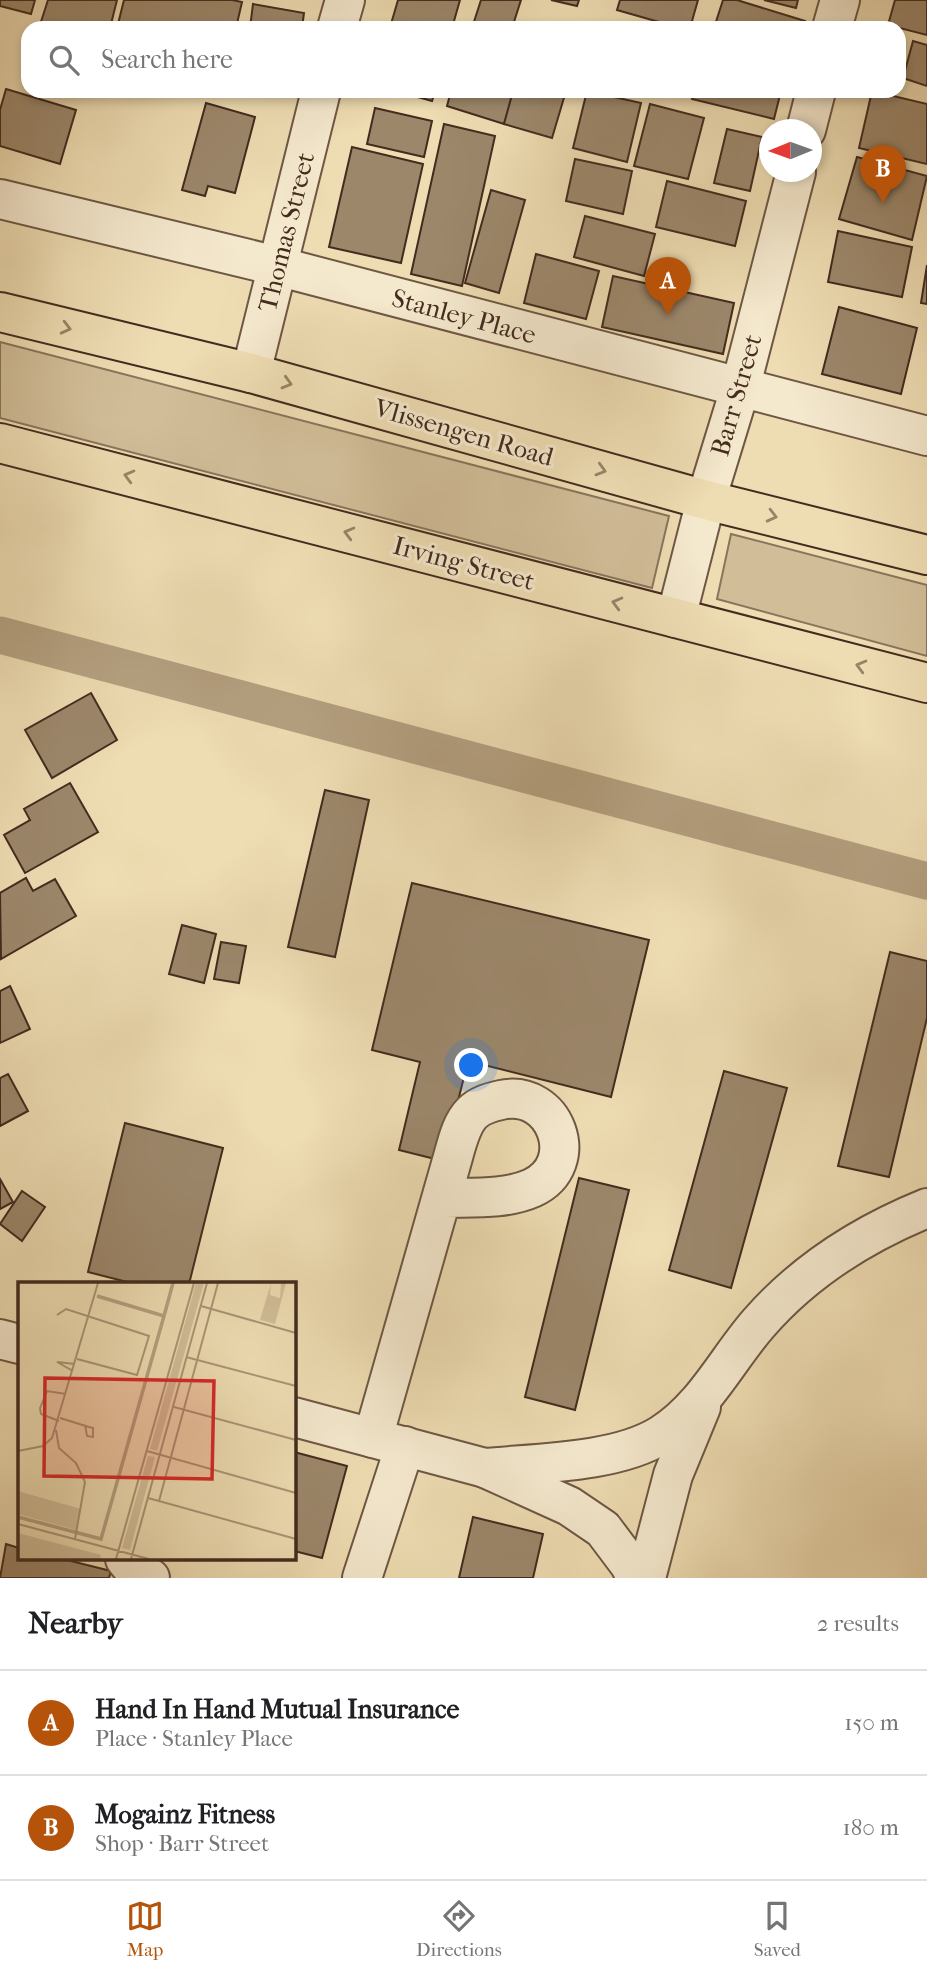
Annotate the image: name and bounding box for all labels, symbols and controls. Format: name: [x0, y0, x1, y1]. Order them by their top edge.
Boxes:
search box: [21, 21, 906, 98]
icon: search: [45, 41, 83, 79]
text: Search here: [101, 44, 233, 75]
north arrow: [759, 119, 822, 182]
pin: B: [860, 145, 906, 203]
street label: Thomas Street: [252, 149, 321, 315]
pin: A: [645, 257, 691, 315]
street label: Stanley Place: [388, 282, 539, 351]
one-way arrow: [60, 320, 72, 334]
street label: Barr Street: [704, 330, 769, 460]
one-way arrow: [281, 374, 293, 389]
street label: Vlissengen Road: [370, 392, 558, 473]
one-way arrow: [594, 462, 606, 477]
one-way arrow: [123, 470, 135, 484]
one-way arrow: [766, 508, 778, 522]
one-way arrow: [344, 527, 356, 541]
street label: Irving Street: [390, 530, 539, 597]
one-way arrow: [611, 597, 623, 611]
one-way arrow: [855, 660, 867, 674]
your location: [454, 1048, 488, 1082]
inset map: [18, 1282, 296, 1560]
text: Nearby: [28, 1606, 123, 1641]
text: 2 results: [817, 1610, 899, 1637]
text: Hand In Hand Mutual Insurance: [95, 1694, 459, 1725]
text: A: [44, 1709, 58, 1736]
text: 150 m: [844, 1709, 899, 1736]
text: Place · Stanley Place: [95, 1725, 293, 1752]
text: Mogainz Fitness: [95, 1799, 275, 1830]
text: B: [44, 1814, 58, 1841]
text: 180 m: [842, 1814, 899, 1841]
text: Shop · Barr Street: [95, 1830, 269, 1857]
tab: Map: [126, 1897, 164, 1961]
tab: Directions: [416, 1897, 502, 1961]
tab: Saved: [754, 1897, 801, 1961]

